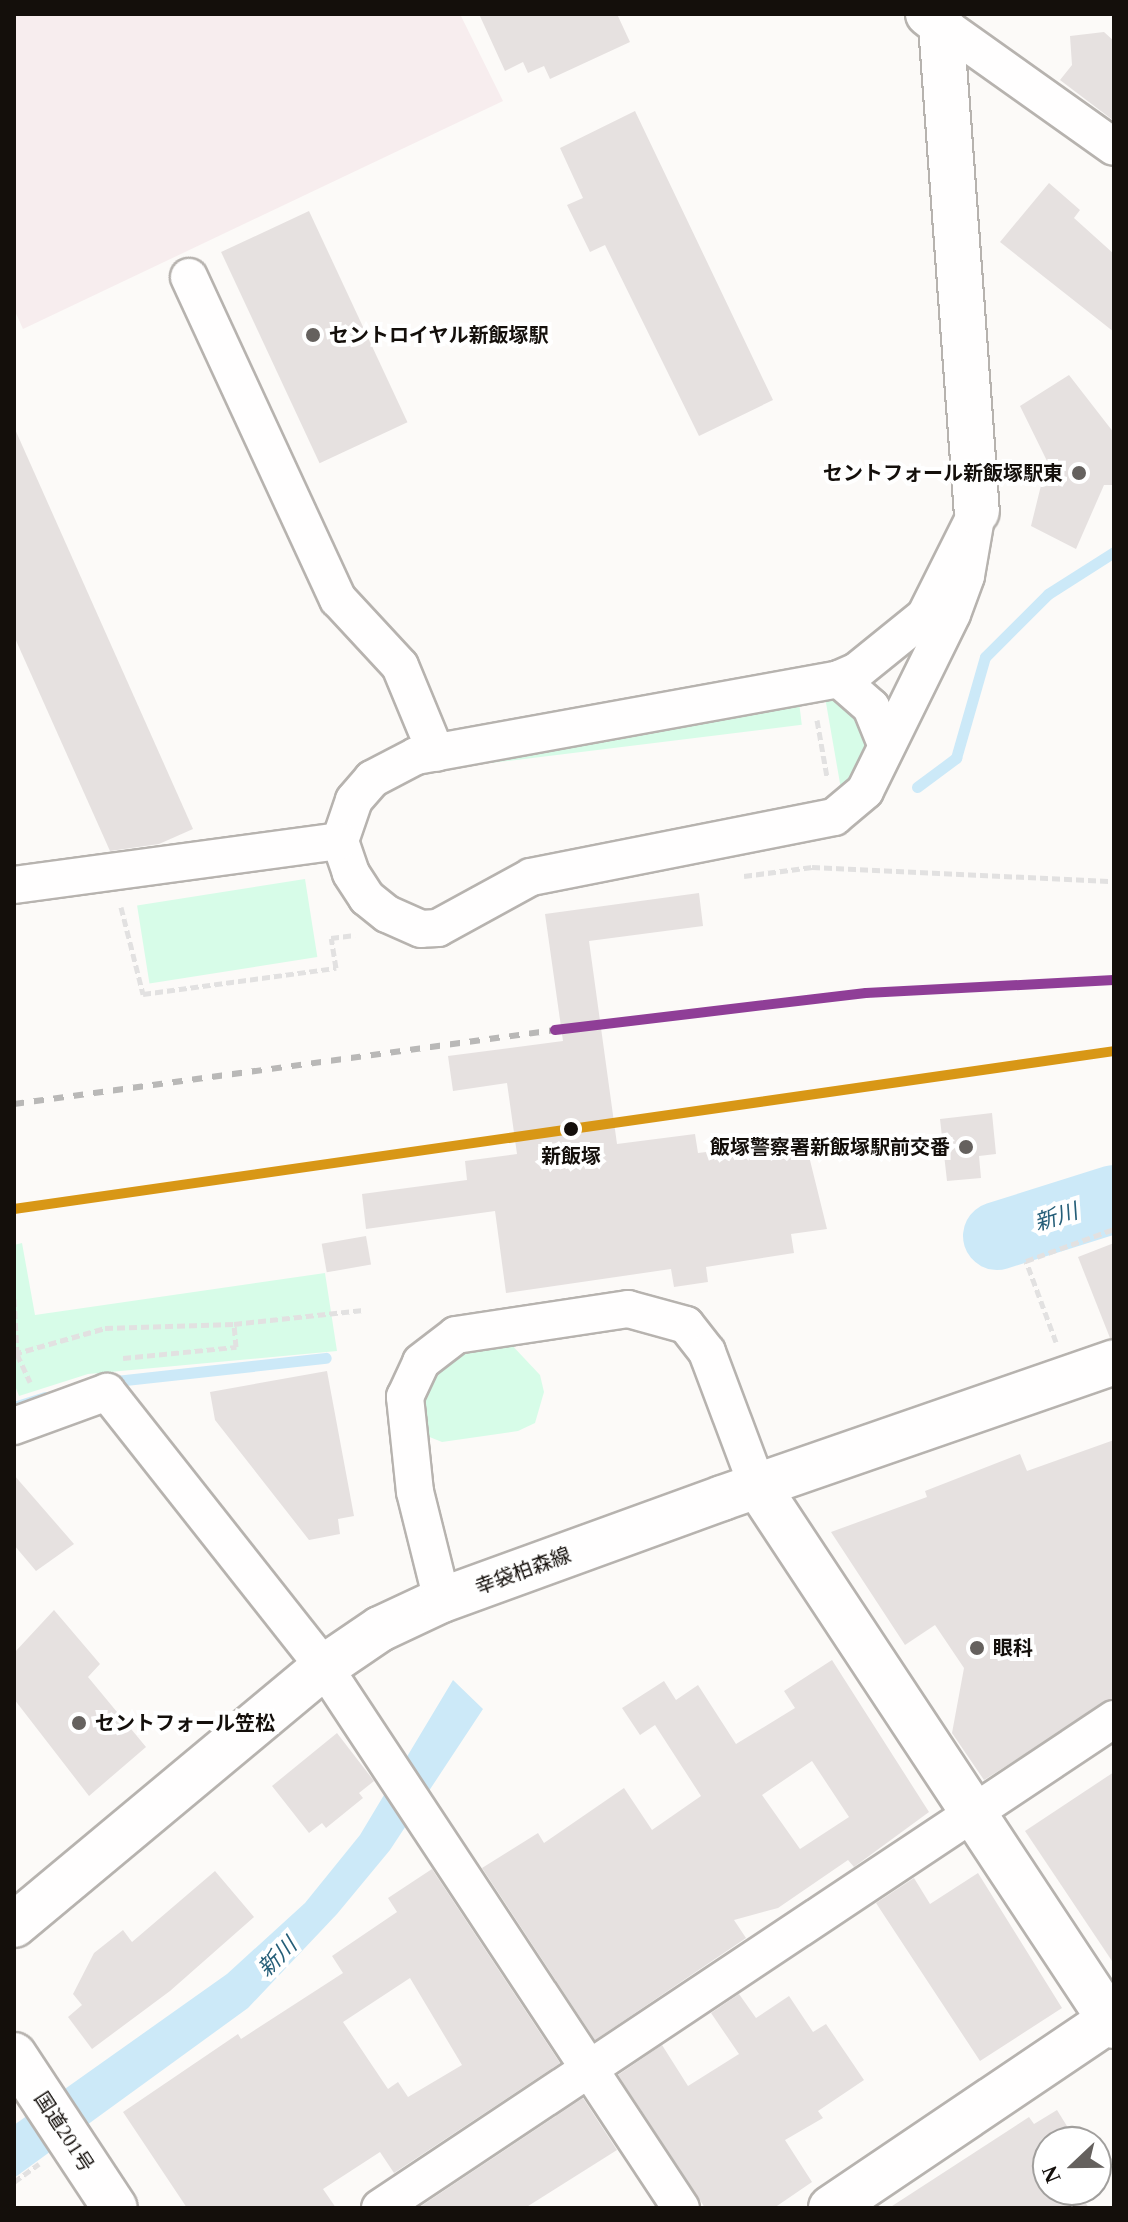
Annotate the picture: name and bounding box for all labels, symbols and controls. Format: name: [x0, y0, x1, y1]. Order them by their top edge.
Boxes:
place label: セントロイヤル新飯塚駅: [329, 323, 549, 347]
marker: セントロイヤル新飯塚駅: [304, 326, 322, 344]
place label: セントフォール新飯塚駅東: [823, 461, 1063, 485]
marker: セントフォール新飯塚駅東: [1070, 464, 1088, 482]
marker: 新飯塚: [559, 1117, 583, 1141]
place label: 飯塚警察署新飯塚駅前交番: [710, 1135, 950, 1159]
marker: 飯塚警察署新飯塚駅前交番: [957, 1138, 975, 1156]
place label: 新飯塚: [541, 1144, 601, 1168]
water label: 新川: [1031, 1198, 1081, 1236]
street label: 幸袋柏森線: [472, 1543, 574, 1599]
place label: 眼科: [993, 1636, 1033, 1660]
marker: 眼科: [968, 1639, 986, 1657]
place label: セントフォール笠松: [95, 1711, 275, 1735]
marker: セントフォール笠松: [70, 1714, 88, 1732]
water label: 新川: [252, 1932, 302, 1982]
street label: 国道201号: [29, 2088, 99, 2176]
north arrow: [1032, 2126, 1112, 2206]
text: N: [1037, 2162, 1066, 2186]

